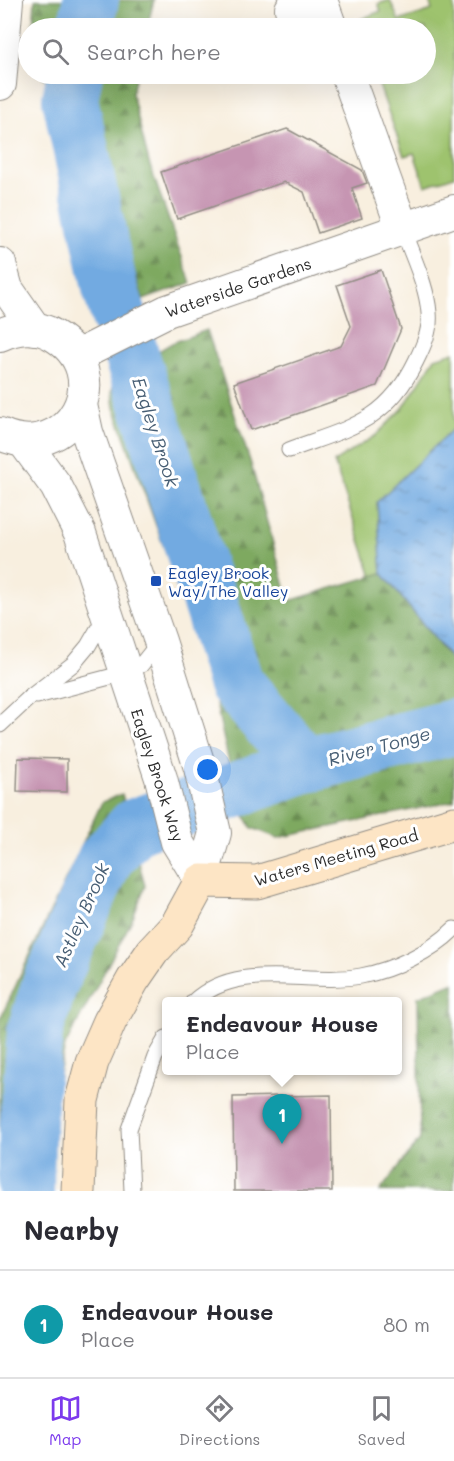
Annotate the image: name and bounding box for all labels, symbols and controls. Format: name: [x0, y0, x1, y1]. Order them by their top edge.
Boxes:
search box: [18, 18, 436, 84]
icon: search: [39, 35, 72, 68]
text: Search here: [87, 37, 221, 66]
street label: Waterside Gardens: [162, 252, 314, 322]
water label: Eagley Brook: [127, 374, 185, 490]
place label: Eagley Brook Way/The Valley: [168, 562, 288, 601]
marker: Eagley Brook Way/The Valley: [149, 574, 163, 588]
street label: Eagley Brook Way: [127, 706, 189, 844]
water label: River Tonge: [325, 721, 433, 771]
your location: [193, 755, 222, 784]
street label: Waters Meeting Road: [252, 824, 420, 890]
water label: Astley Brook: [47, 859, 115, 971]
popup: [162, 997, 402, 1075]
text: Endeavour House: [186, 1009, 378, 1038]
text: Place: [186, 1038, 240, 1064]
pin: 1: [262, 1094, 302, 1144]
text: Nearby: [24, 1213, 119, 1247]
text: Endeavour House: [81, 1297, 273, 1326]
text: 1: [39, 1311, 48, 1337]
text: 80 m: [383, 1311, 430, 1337]
text: Place: [81, 1326, 135, 1352]
tab: Map: [49, 1392, 82, 1449]
tab: Directions: [179, 1392, 260, 1449]
tab: Saved: [358, 1392, 405, 1449]

